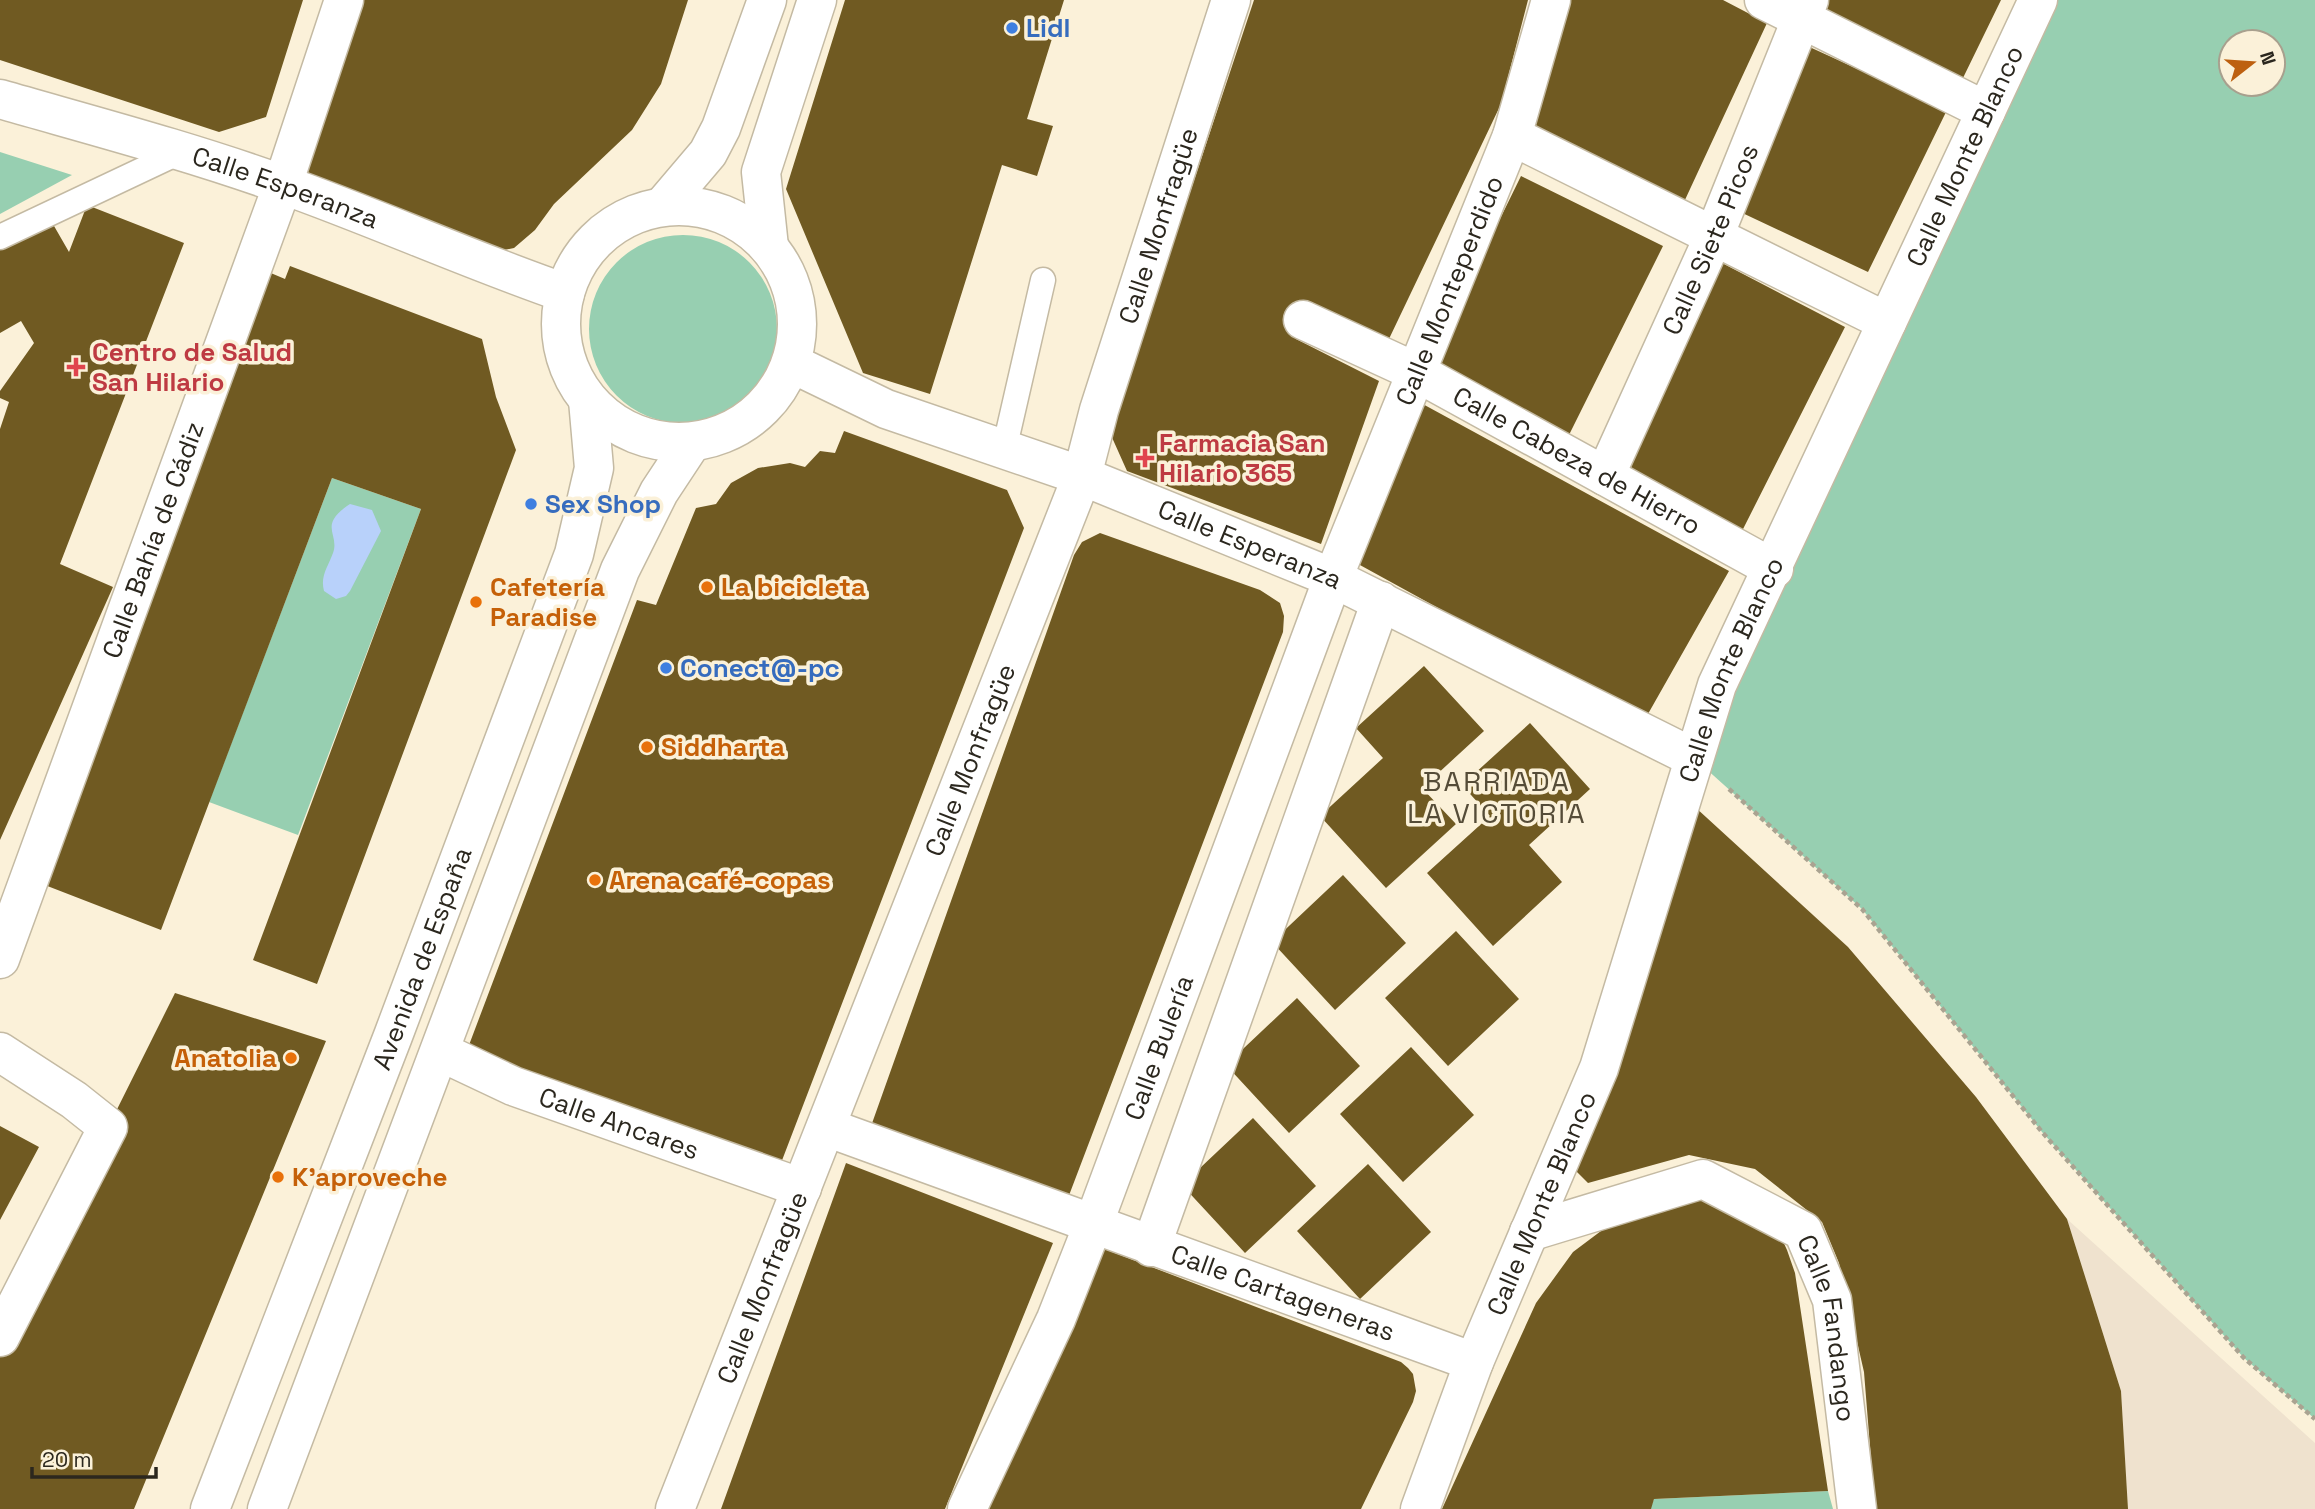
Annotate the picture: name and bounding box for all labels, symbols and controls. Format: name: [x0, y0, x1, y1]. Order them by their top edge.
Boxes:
place label: Lidl: [1026, 11, 1071, 45]
marker: Lidl: [1004, 20, 1020, 36]
north arrow: [2217, 28, 2287, 98]
street label: Calle Monte Blanco: [1898, 40, 2031, 272]
text: N: [2254, 48, 2282, 68]
street label: Calle Monfragüe: [1111, 123, 1206, 328]
street label: Calle Esperanza: [188, 139, 384, 236]
street label: Calle Siete Picos: [1654, 139, 1766, 340]
street label: Calle Monteperdido: [1388, 171, 1511, 411]
place label: Centro de Salud San Hilario: [92, 335, 292, 399]
marker: Centro de Salud San Hilario: [66, 357, 86, 377]
street label: Calle Cabeza de Hierro: [1447, 379, 1707, 542]
street label: Calle Bahía de Cádiz: [94, 417, 212, 663]
place label: Farmacia San Hilario 365: [1159, 426, 1326, 490]
marker: Farmacia San Hilario 365: [1137, 450, 1153, 466]
place label: Sex Shop: [545, 487, 661, 521]
street label: Calle Esperanza: [1153, 492, 1348, 597]
marker: Sex Shop: [523, 496, 539, 512]
street label: Calle Monte Blanco: [1671, 552, 1792, 787]
place label: Cafetería Paradise: [490, 570, 605, 634]
place label: La bicicleta: [721, 570, 866, 604]
marker: La bicicleta: [699, 579, 715, 595]
marker: Cafetería Paradise: [468, 594, 484, 610]
place label: Conect@-pc: [680, 651, 840, 685]
street label: Calle Monfragüe: [917, 659, 1023, 861]
marker: Conect@-pc: [658, 660, 674, 676]
place label: Siddharta: [661, 730, 785, 764]
marker: Siddharta: [639, 739, 655, 755]
district label: BARRIADA LA VICTORIA: [1407, 763, 1587, 831]
street label: Avenida de España: [365, 842, 479, 1075]
place label: Arena café-copas: [609, 863, 831, 897]
marker: Arena café-copas: [587, 872, 603, 888]
street label: Calle Bulería: [1116, 970, 1201, 1125]
place label: Anatolia: [174, 1041, 277, 1075]
marker: Anatolia: [283, 1050, 299, 1066]
street label: Calle Ancares: [534, 1080, 704, 1167]
street label: Calle Monte Blanco: [1479, 1086, 1604, 1321]
place label: K'aproveche: [292, 1160, 447, 1194]
marker: K'aproveche: [270, 1169, 286, 1185]
street label: Calle Monfragüe: [709, 1186, 815, 1389]
street label: Calle Fandango: [1789, 1230, 1863, 1424]
street label: Calle Cartageneras: [1166, 1237, 1400, 1349]
scale bar: [32, 1436, 156, 1480]
text: 20 m: [42, 1446, 92, 1473]

